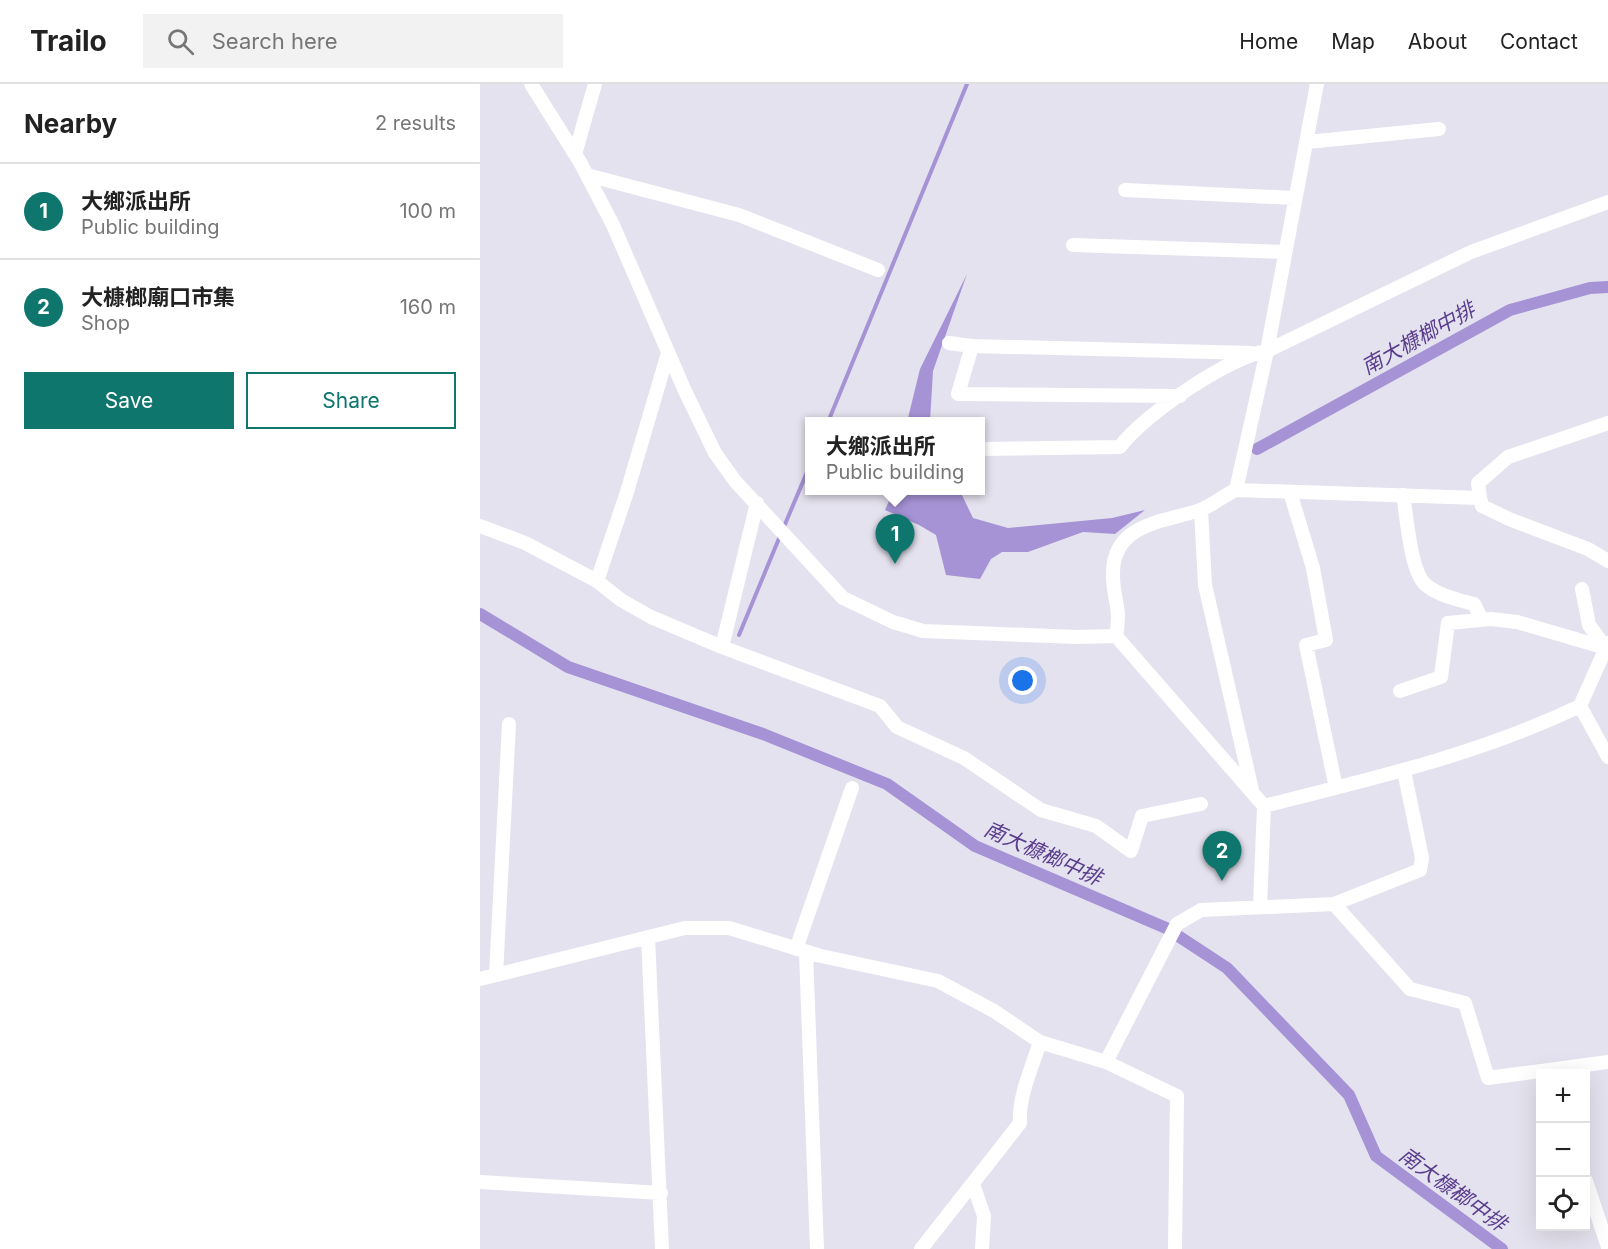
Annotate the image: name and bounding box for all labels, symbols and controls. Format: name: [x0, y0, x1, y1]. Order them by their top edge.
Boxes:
search box: [143, 14, 563, 68]
text: Trailo: [30, 24, 107, 58]
icon: search: [164, 25, 197, 58]
text: Search here: [212, 28, 338, 54]
text: Home: [1239, 29, 1298, 54]
text: Map: [1331, 29, 1375, 54]
text: About: [1408, 29, 1467, 54]
text: Contact: [1500, 29, 1578, 54]
text: Nearby: [24, 108, 117, 139]
text: 2 results: [375, 111, 456, 135]
text: 大鄉派出所: [81, 188, 191, 214]
text: 1: [39, 199, 48, 223]
text: 100 m: [399, 199, 456, 223]
text: Public building: [81, 215, 220, 239]
text: 大槺榔廟口市集: [81, 284, 235, 310]
text: 2: [37, 295, 50, 319]
text: 160 m: [400, 295, 456, 319]
water label: 南大槺榔中排: [1357, 295, 1482, 379]
text: Shop: [81, 311, 130, 335]
button: Save: [24, 372, 234, 429]
button: Share: [246, 372, 456, 429]
popup: [805, 417, 985, 495]
text: 大鄉派出所: [826, 433, 936, 459]
text: Public building: [826, 460, 964, 484]
pin: 1: [876, 514, 914, 564]
your location: [1008, 666, 1037, 695]
water label: 南大槺榔中排: [980, 816, 1108, 891]
pin: 2: [1202, 832, 1242, 881]
map controls: [1536, 1069, 1590, 1231]
button: +: [1536, 1069, 1590, 1123]
button: −: [1536, 1123, 1590, 1177]
water label: 南大槺榔中排: [1395, 1142, 1514, 1238]
button: locate: [1536, 1177, 1590, 1231]

